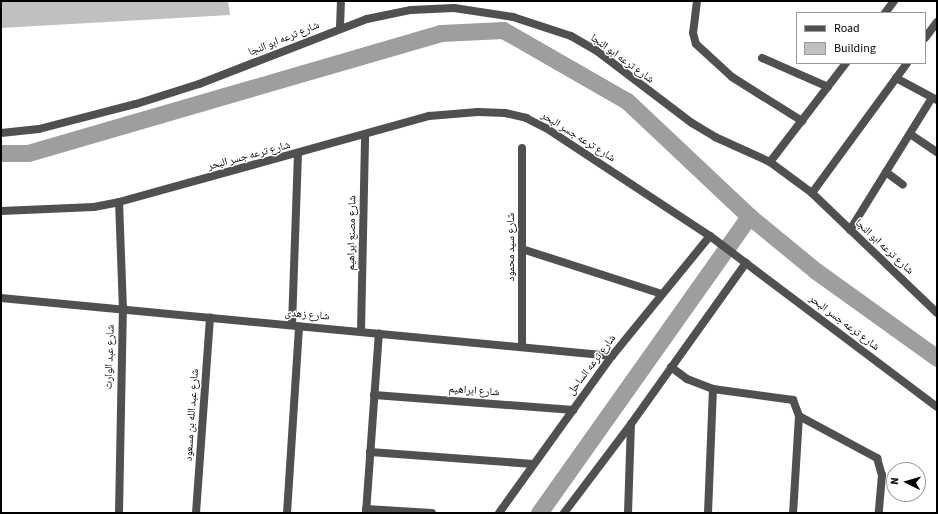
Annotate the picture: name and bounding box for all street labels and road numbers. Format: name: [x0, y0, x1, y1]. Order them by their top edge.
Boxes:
street label: شارع ترعه ابو النجا: [247, 19, 321, 59]
street label: شارع ترعه ابو النجا: [588, 32, 656, 86]
street label: شارع ترعه جسر البحر: [538, 109, 618, 165]
street label: شارع ترعه جسر البحر: [206, 139, 292, 173]
street label: شارع مصنع ابراهيم: [345, 195, 359, 271]
street label: شارع سيد محمود: [504, 213, 518, 281]
street label: شارع ترعه ابو النجا: [852, 216, 916, 278]
street label: شارع ترعه جسر البحر: [806, 292, 882, 354]
street label: شارع زهدى: [284, 306, 330, 324]
street label: شارع عبد الوارث: [102, 324, 118, 390]
street label: شارع ترعه الساحل: [565, 332, 619, 398]
street label: شارع عبد الله بن مسعود: [182, 368, 202, 462]
street label: شارع ابراهيم: [448, 383, 500, 399]

